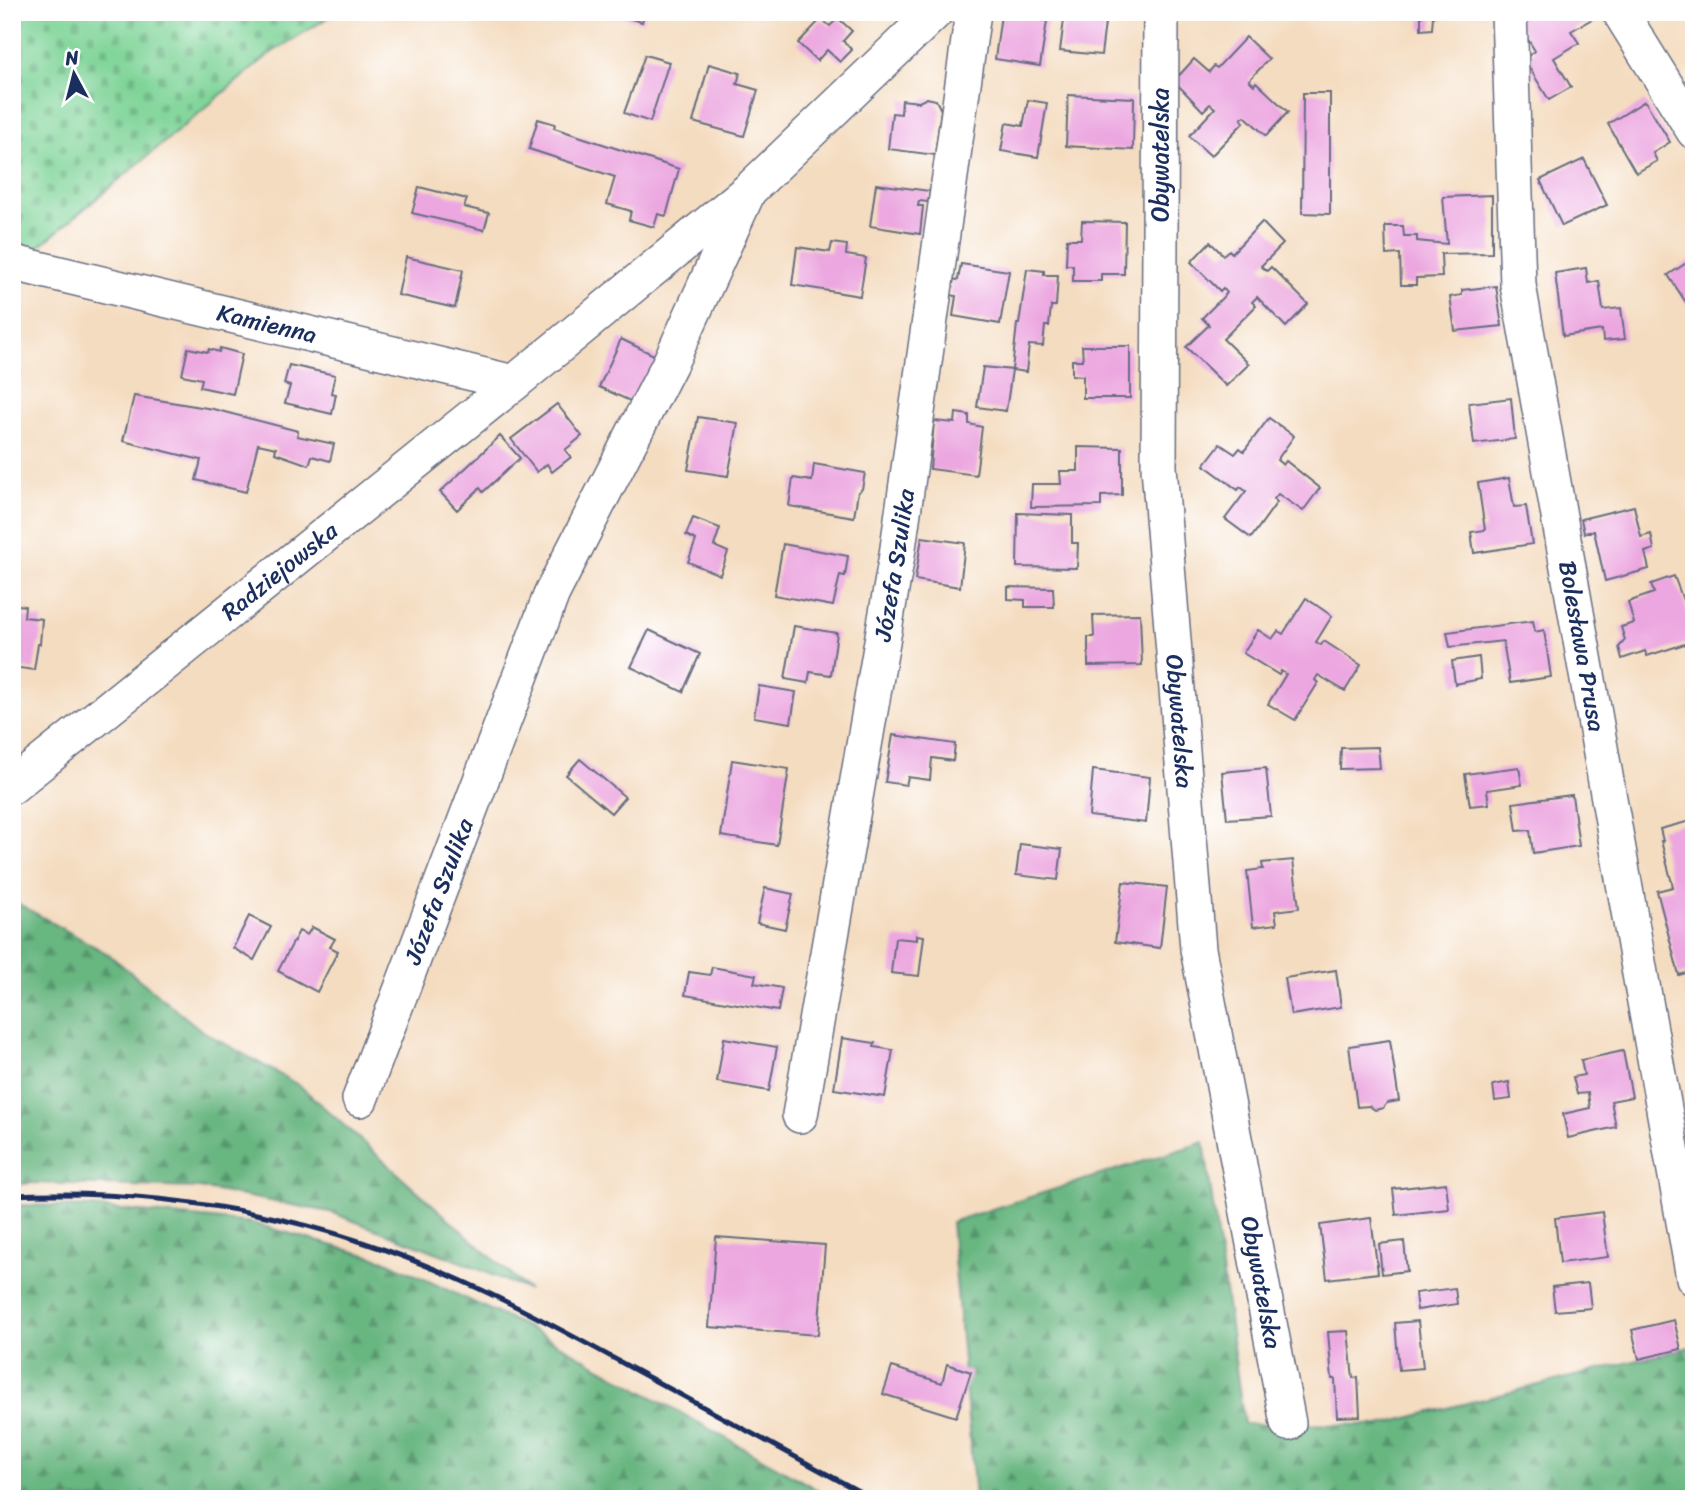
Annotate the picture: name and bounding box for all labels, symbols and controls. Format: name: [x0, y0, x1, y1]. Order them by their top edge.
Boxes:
north arrow: [38, 38, 108, 108]
text: N: [62, 40, 81, 75]
street label: Obywatelska: [1139, 88, 1181, 222]
street label: Kamienna: [213, 291, 321, 356]
street label: Józefa Szulika: [861, 485, 927, 645]
street label: Radziejowska: [212, 510, 348, 632]
street label: Bolesława Prusa: [1546, 557, 1618, 735]
street label: Obywatelska: [1153, 653, 1206, 790]
street label: Józefa Szulika: [392, 811, 486, 972]
street label: Obywatelska: [1228, 1213, 1294, 1352]

